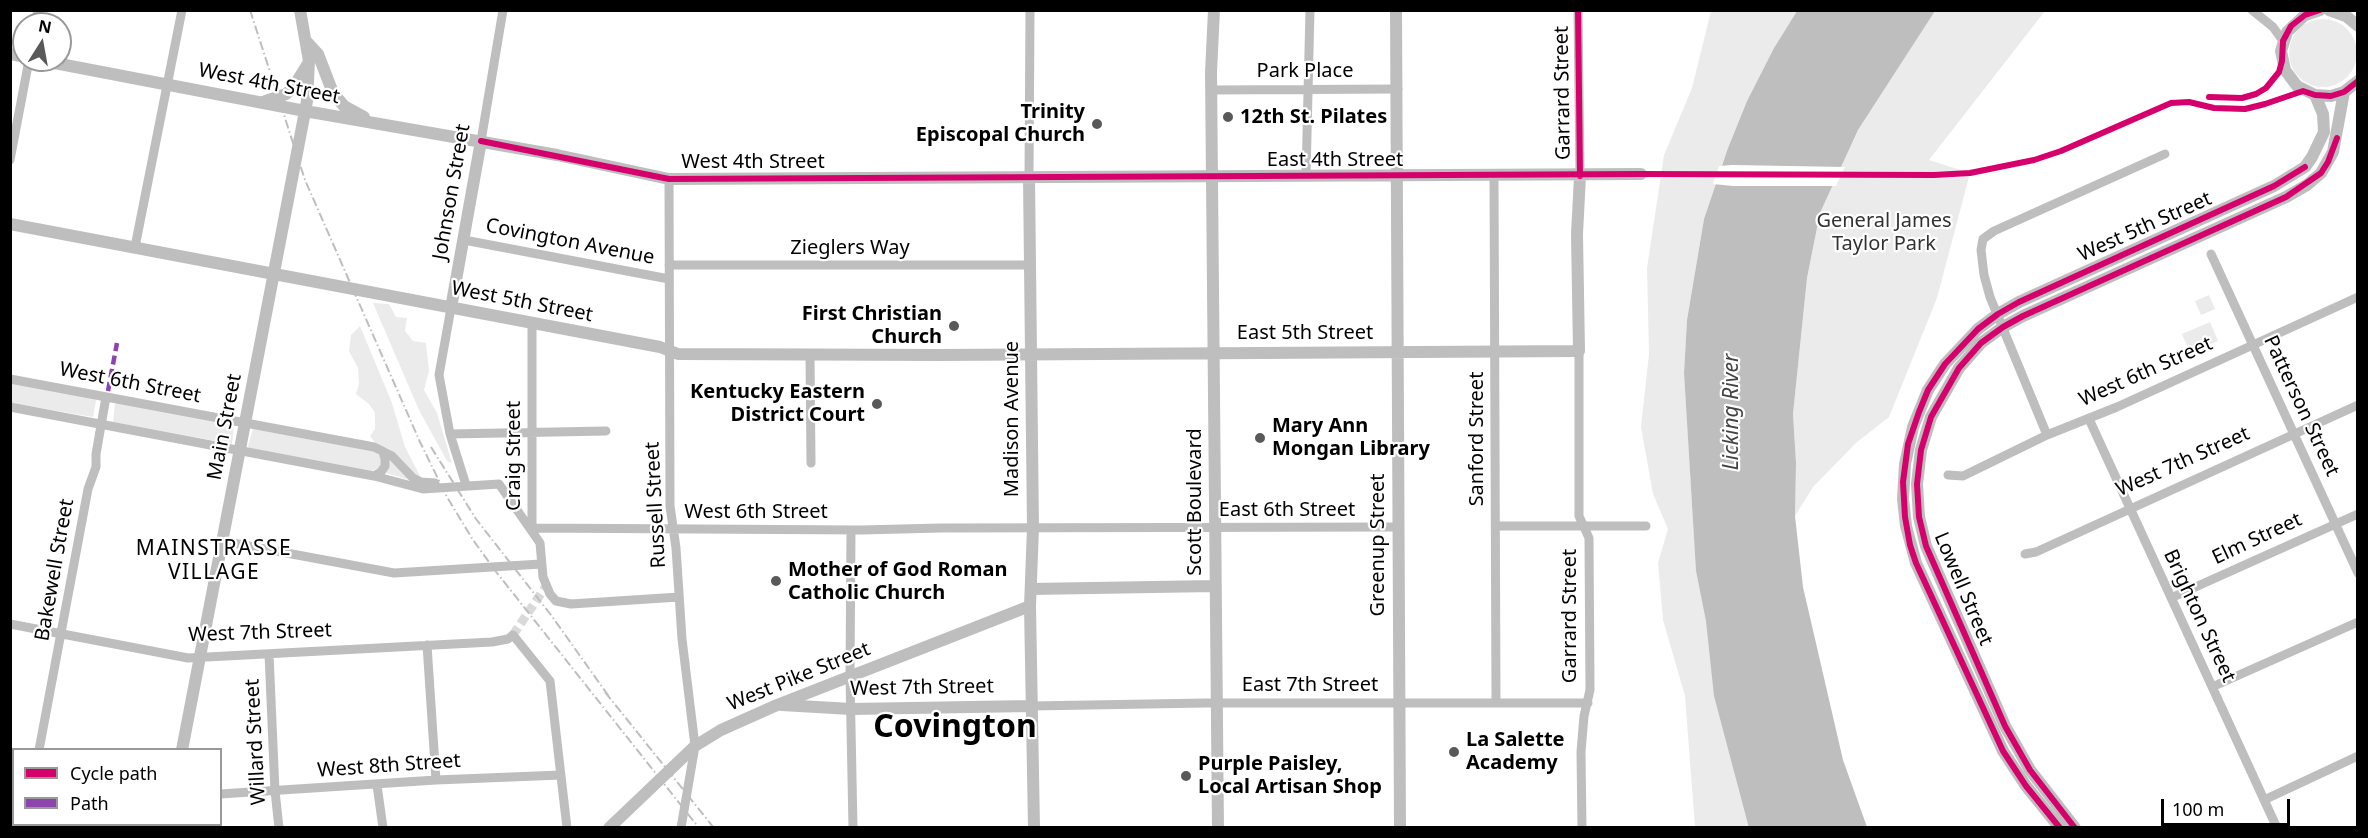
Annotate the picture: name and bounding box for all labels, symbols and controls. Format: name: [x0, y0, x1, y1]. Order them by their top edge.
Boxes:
north arrow: [12, 12, 72, 72]
text: N: [37, 14, 54, 38]
street label: Garrard Street: [1550, 26, 1576, 160]
street label: West 4th Street: [196, 59, 342, 109]
street label: Park Place: [1257, 59, 1353, 83]
place label: Trinity Episcopal Church: [916, 100, 1085, 147]
place label: 12th St. Pilates: [1240, 105, 1387, 129]
marker: 12th St. Pilates: [1221, 110, 1235, 124]
marker: Trinity Episcopal Church: [1090, 117, 1104, 131]
street label: Johnson Street: [428, 122, 476, 262]
street label: East 4th Street: [1267, 148, 1403, 172]
street label: West 4th Street: [681, 150, 825, 174]
street label: West 5th Street: [2075, 187, 2215, 267]
park label: General James Taylor Park: [1816, 209, 1952, 256]
street label: Covington Avenue: [484, 214, 656, 270]
street label: Zieglers Way: [790, 236, 910, 260]
street label: West 5th Street: [449, 277, 595, 327]
place label: First Christian Church: [802, 302, 942, 349]
marker: First Christian Church: [947, 319, 961, 333]
street label: East 5th Street: [1237, 321, 1373, 345]
street label: West 6th Street: [2076, 332, 2216, 412]
street label: Patterson Street: [2258, 332, 2344, 480]
street label: Madison Avenue: [1000, 341, 1024, 497]
water label: Licking River: [1719, 354, 1745, 470]
street label: West 6th Street: [57, 358, 203, 408]
street label: Main Street: [203, 372, 247, 482]
street label: Sanford Street: [1465, 372, 1489, 506]
place label: Kentucky Eastern District Court: [690, 380, 865, 427]
marker: Kentucky Eastern District Court: [870, 397, 884, 411]
street label: Craig Street: [502, 401, 526, 511]
place label: Mary Ann Mongan Library: [1272, 414, 1430, 461]
street label: West 7th Street: [2113, 422, 2253, 502]
street label: Scott Boulevard: [1183, 428, 1207, 576]
marker: Mary Ann Mongan Library: [1253, 431, 1267, 445]
street label: Russell Street: [641, 441, 671, 569]
street label: Greenup Street: [1366, 473, 1390, 617]
street label: Bakewell Street: [31, 497, 79, 643]
street label: East 6th Street: [1219, 498, 1355, 522]
street label: West 6th Street: [684, 500, 828, 524]
street label: Elm Street: [2208, 508, 2306, 570]
street label: Lowell Street: [1928, 529, 1998, 649]
district label: MAINSTRASSE VILLAGE: [136, 536, 292, 586]
street label: Brighton Street: [2158, 546, 2240, 686]
street label: Garrard Street: [1558, 549, 1582, 683]
place label: Mother of God Roman Catholic Church: [788, 558, 1007, 605]
marker: Mother of God Roman Catholic Church: [769, 574, 783, 588]
street label: West 7th Street: [188, 619, 332, 647]
street label: West Pike Street: [724, 637, 874, 717]
street label: East 7th Street: [1242, 673, 1378, 697]
street label: West 7th Street: [850, 675, 994, 701]
street label: Willard Street: [241, 678, 271, 806]
district label: Covington: [873, 709, 1037, 747]
place label: La Salette Academy: [1466, 728, 1565, 775]
marker: La Salette Academy: [1447, 745, 1461, 759]
legend: [12, 748, 222, 826]
street label: West 8th Street: [317, 749, 461, 783]
place label: Purple Paisley, Local Artisan Shop: [1198, 752, 1382, 799]
text: Cycle path: [70, 761, 157, 785]
marker: Purple Paisley, Local Artisan Shop: [1179, 769, 1193, 783]
scale bar: [2164, 787, 2293, 825]
text: Path: [70, 791, 109, 815]
text: 100 m: [2172, 797, 2224, 821]

